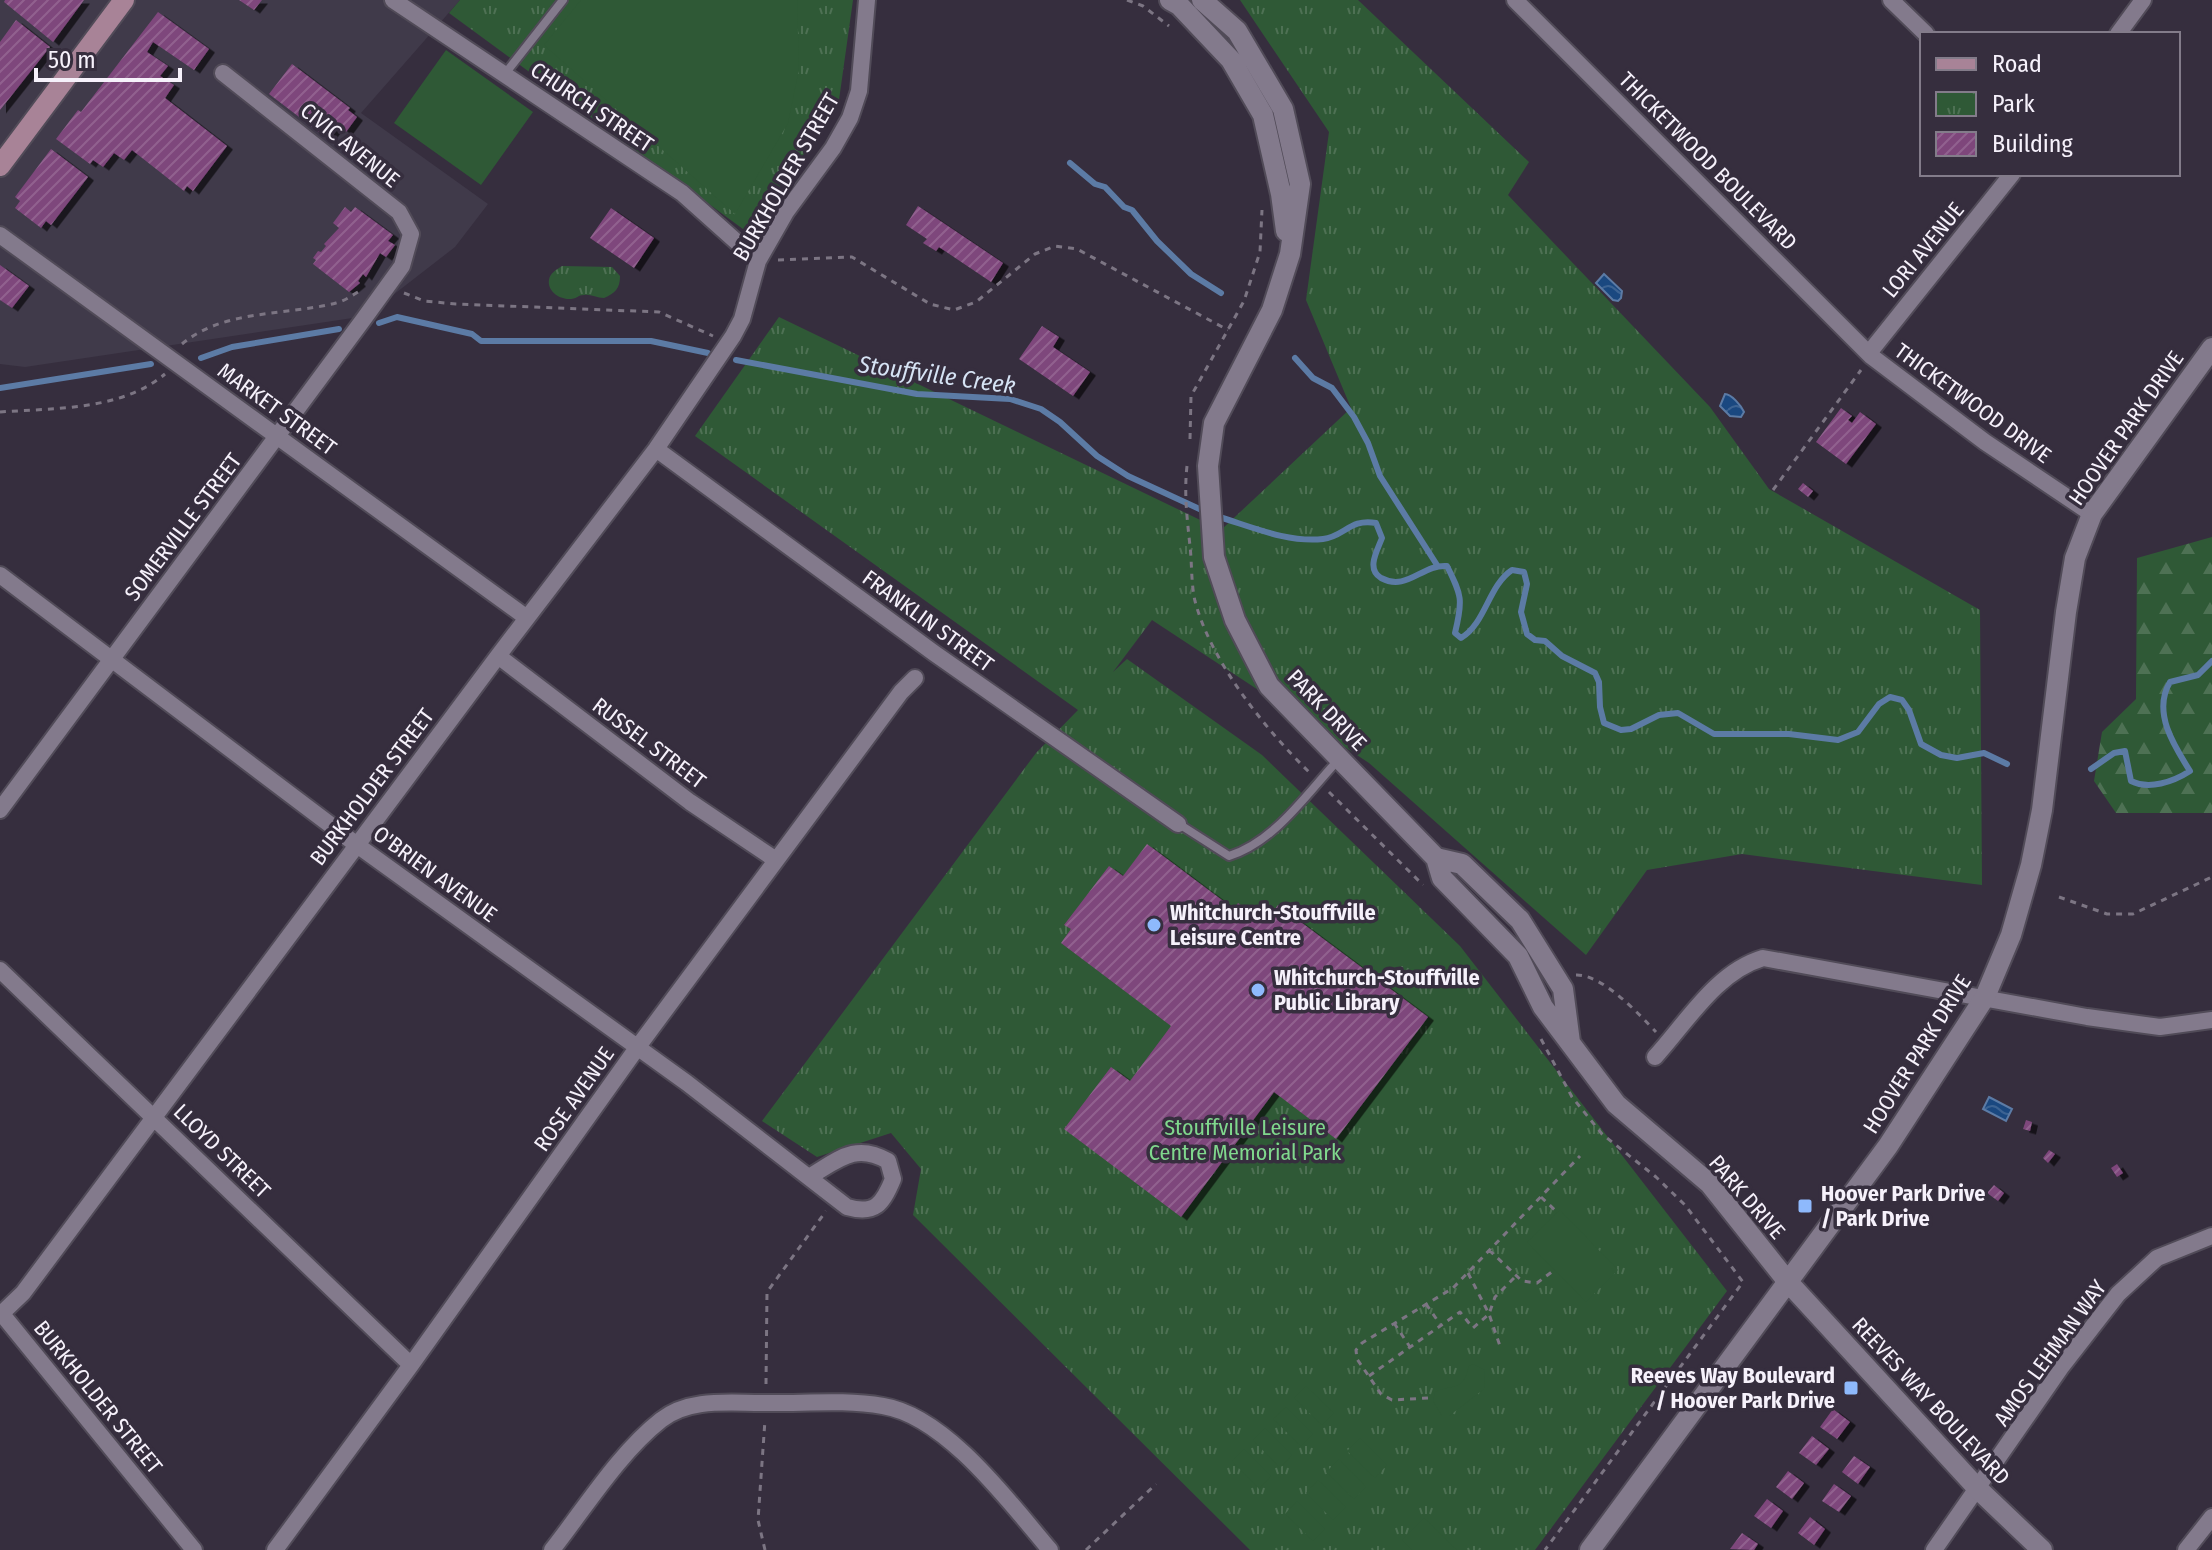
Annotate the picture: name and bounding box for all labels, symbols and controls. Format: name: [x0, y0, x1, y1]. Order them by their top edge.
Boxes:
scale bar: [36, 32, 180, 82]
legend: [1920, 32, 2180, 176]
text: 50 m: [48, 46, 96, 74]
text: Road: [1992, 50, 2042, 78]
street label: CHURCH STREET: [525, 56, 659, 158]
street label: THICKETWOOD BOULEVARD: [1613, 66, 1803, 256]
street label: BURKHOLDER STREET: [727, 88, 845, 266]
text: Park: [1992, 90, 2035, 118]
street label: CIVIC AVENUE: [295, 97, 405, 193]
text: Building: [1992, 130, 2074, 158]
street label: LORI AVENUE: [1876, 197, 1970, 303]
street label: THICKETWOOD DRIVE: [1890, 337, 2056, 469]
street label: HOOVER PARK DRIVE: [2063, 346, 2189, 510]
water label: Stouffville Creek: [856, 350, 1017, 400]
street label: MARKET STREET: [212, 357, 342, 462]
street label: SOMERVILLE STREET: [119, 447, 248, 606]
street label: FRANKLIN STREET: [857, 564, 1000, 678]
street label: PARK DRIVE: [1282, 664, 1372, 756]
street label: RUSSEL STREET: [587, 692, 712, 795]
street label: BURKHOLDER STREET: [304, 703, 440, 871]
street label: O'BRIEN AVENUE: [368, 820, 502, 928]
place label: Whitchurch-Stouffville Leisure Centre: [1170, 899, 1376, 951]
marker: Whitchurch-Stouffville Leisure Centre: [1145, 916, 1163, 934]
place label: Whitchurch-Stouffville Public Library: [1274, 964, 1480, 1016]
street label: HOOVER PARK DRIVE: [1857, 970, 1977, 1138]
marker: Whitchurch-Stouffville Public Library: [1249, 981, 1267, 999]
street label: ROSE AVENUE: [528, 1042, 620, 1156]
street label: LLOYD STREET: [168, 1098, 277, 1204]
park label: Stouffville Leisure Centre Memorial Park: [1149, 1114, 1342, 1166]
street label: PARK DRIVE: [1703, 1149, 1791, 1245]
place label: Hoover Park Drive / Park Drive: [1821, 1180, 1985, 1232]
marker: Hoover Park Drive / Park Drive: [1796, 1197, 1814, 1215]
street label: AMOS LEHMAN WAY: [1988, 1275, 2112, 1431]
street label: REEVES WAY BOULEVARD: [1846, 1312, 2016, 1490]
street label: BURKHOLDER STREET: [28, 1315, 169, 1480]
place label: Reeves Way Boulevard / Hoover Park Drive: [1631, 1362, 1835, 1414]
marker: Reeves Way Boulevard / Hoover Park Drive: [1842, 1379, 1860, 1397]

